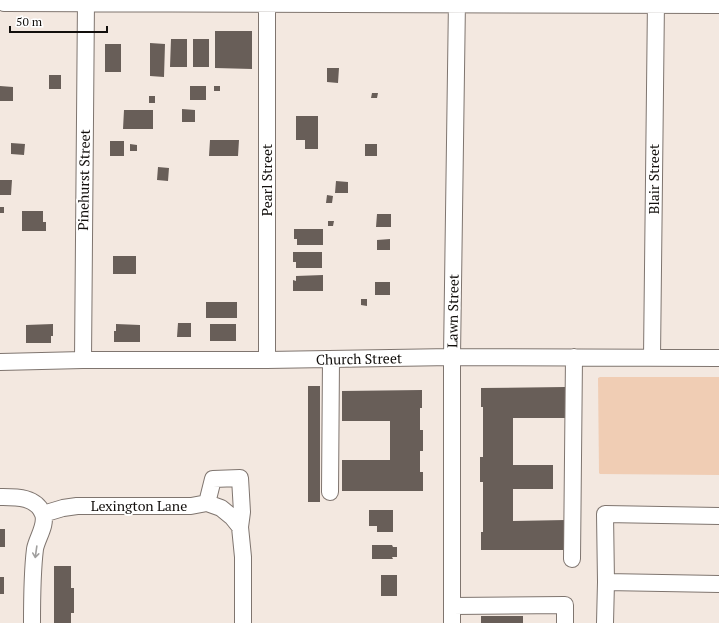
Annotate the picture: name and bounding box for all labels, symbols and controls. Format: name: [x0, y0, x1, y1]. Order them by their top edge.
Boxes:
scale bar: [10, 8, 107, 34]
text: 50 m: [16, 14, 43, 29]
street label: Pinehurst Street: [73, 128, 94, 231]
street label: Pearl Street: [257, 143, 276, 216]
street label: Blair Street: [644, 143, 663, 214]
street label: Lawn Street: [442, 273, 463, 348]
street label: Church Street: [316, 348, 403, 369]
street label: Lexington Lane: [91, 496, 187, 515]
one-way arrow: [32, 545, 39, 558]

